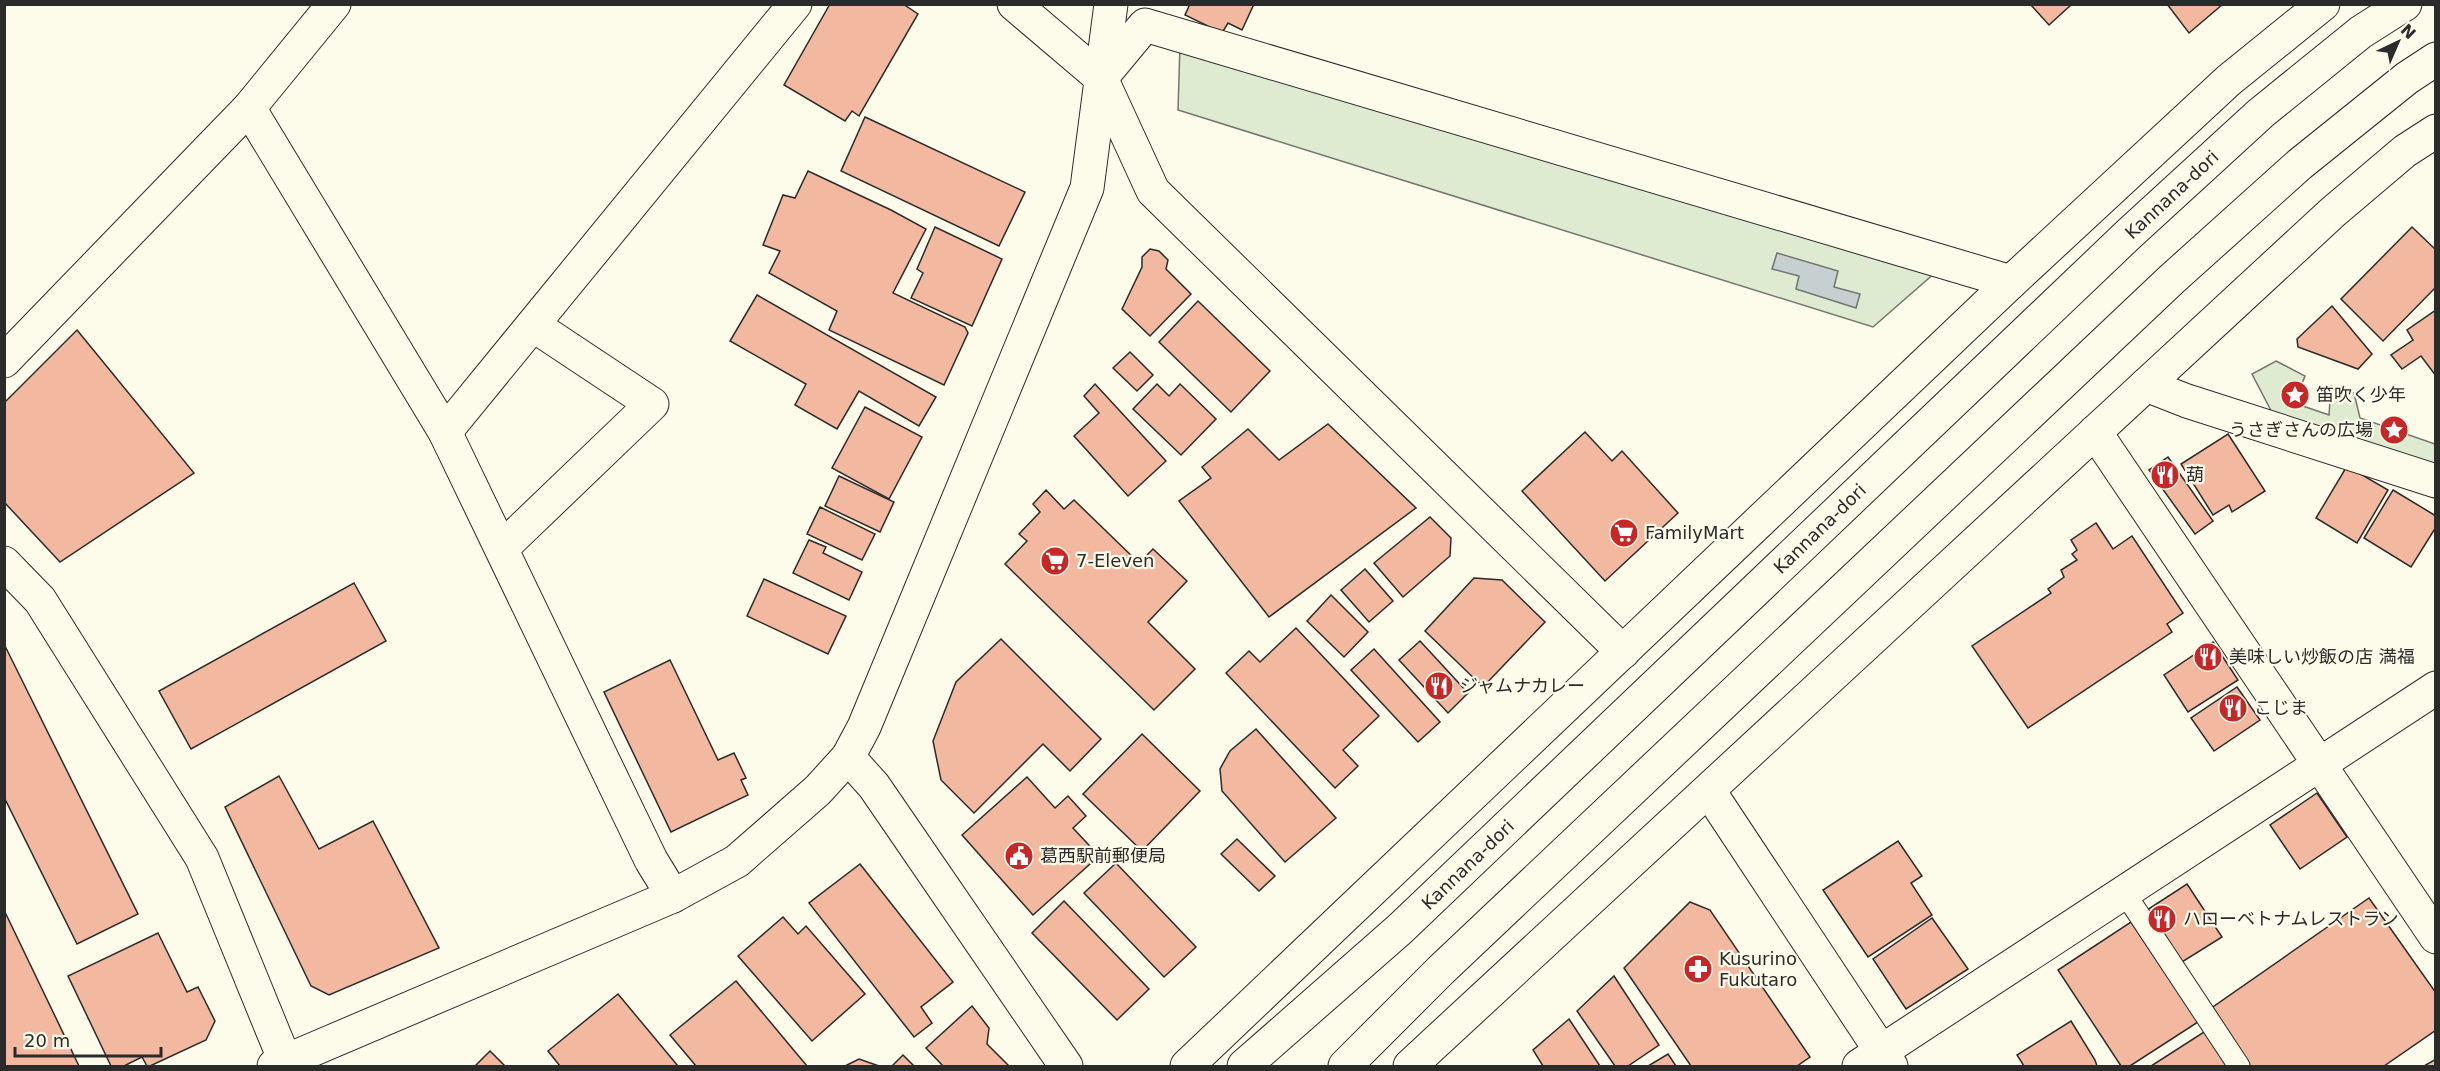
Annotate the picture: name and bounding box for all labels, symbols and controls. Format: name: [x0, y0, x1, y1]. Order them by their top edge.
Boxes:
north arrow: [2368, 12, 2428, 72]
text: N: [2397, 20, 2419, 43]
street label: Kannana-dori: [2121, 146, 2223, 243]
place icon: 笛吹く少年: [2279, 379, 2311, 411]
place label: 笛吹く少年: [2316, 384, 2406, 405]
place icon: うさぎさんの広場: [2378, 414, 2410, 446]
place label: うさぎさんの広場: [2229, 419, 2373, 440]
restaurant icon: 葫: [2149, 459, 2181, 491]
place label: 葫: [2186, 464, 2204, 485]
street label: Kannana-dori: [1769, 479, 1870, 578]
supermarket icon: FamilyMart: [1608, 517, 1640, 549]
place label: FamilyMart: [1645, 522, 1744, 543]
supermarket icon: 7-Eleven: [1039, 545, 1071, 577]
place label: 7-Eleven: [1076, 550, 1155, 571]
restaurant icon: 美味しい炒飯の店 満福: [2192, 641, 2224, 673]
place label: 美味しい炒飯の店 満福: [2229, 646, 2415, 667]
restaurant icon: ジャムナカレー: [1423, 670, 1455, 702]
place label: ジャムナカレー: [1460, 675, 1585, 696]
restaurant icon: こじま: [2217, 692, 2249, 724]
place label: こじま: [2254, 697, 2308, 718]
street label: Kannana-dori: [1417, 815, 1518, 914]
public building icon: 葛西駅前郵便局: [1003, 840, 1035, 872]
place label: 葛西駅前郵便局: [1040, 845, 1166, 866]
restaurant icon: ハローベトナムレストラン: [2146, 903, 2178, 935]
place label: ハローベトナムレストラン: [2183, 908, 2398, 929]
place label: Kusurino Fukutaro: [1719, 948, 1797, 990]
pharmacy icon: Kusurino Fukutaro: [1682, 953, 1714, 985]
scale bar: [15, 1020, 160, 1058]
text: 20 m: [24, 1030, 70, 1051]

